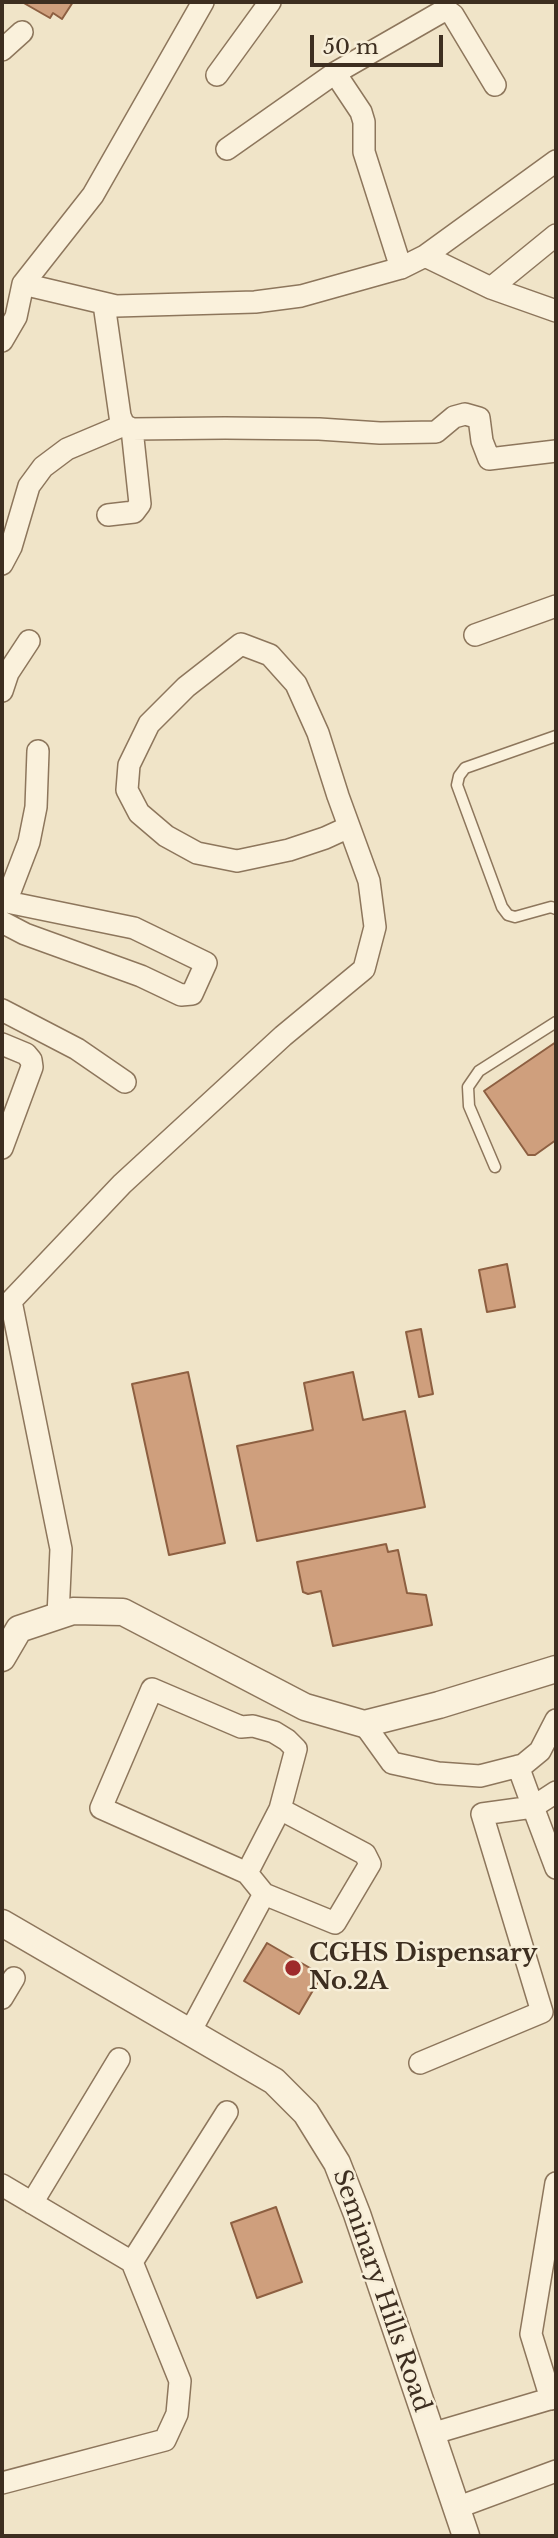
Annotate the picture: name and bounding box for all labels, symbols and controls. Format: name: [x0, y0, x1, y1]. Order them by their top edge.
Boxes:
scale bar: [313, 21, 446, 65]
text: 50 m: [323, 34, 378, 60]
place label: CGHS Dispensary No.2A: [309, 1940, 537, 1996]
marker: CGHS Dispensary No.2A: [283, 1958, 303, 1978]
street label: Seminary Hills Road: [326, 2166, 436, 2416]

